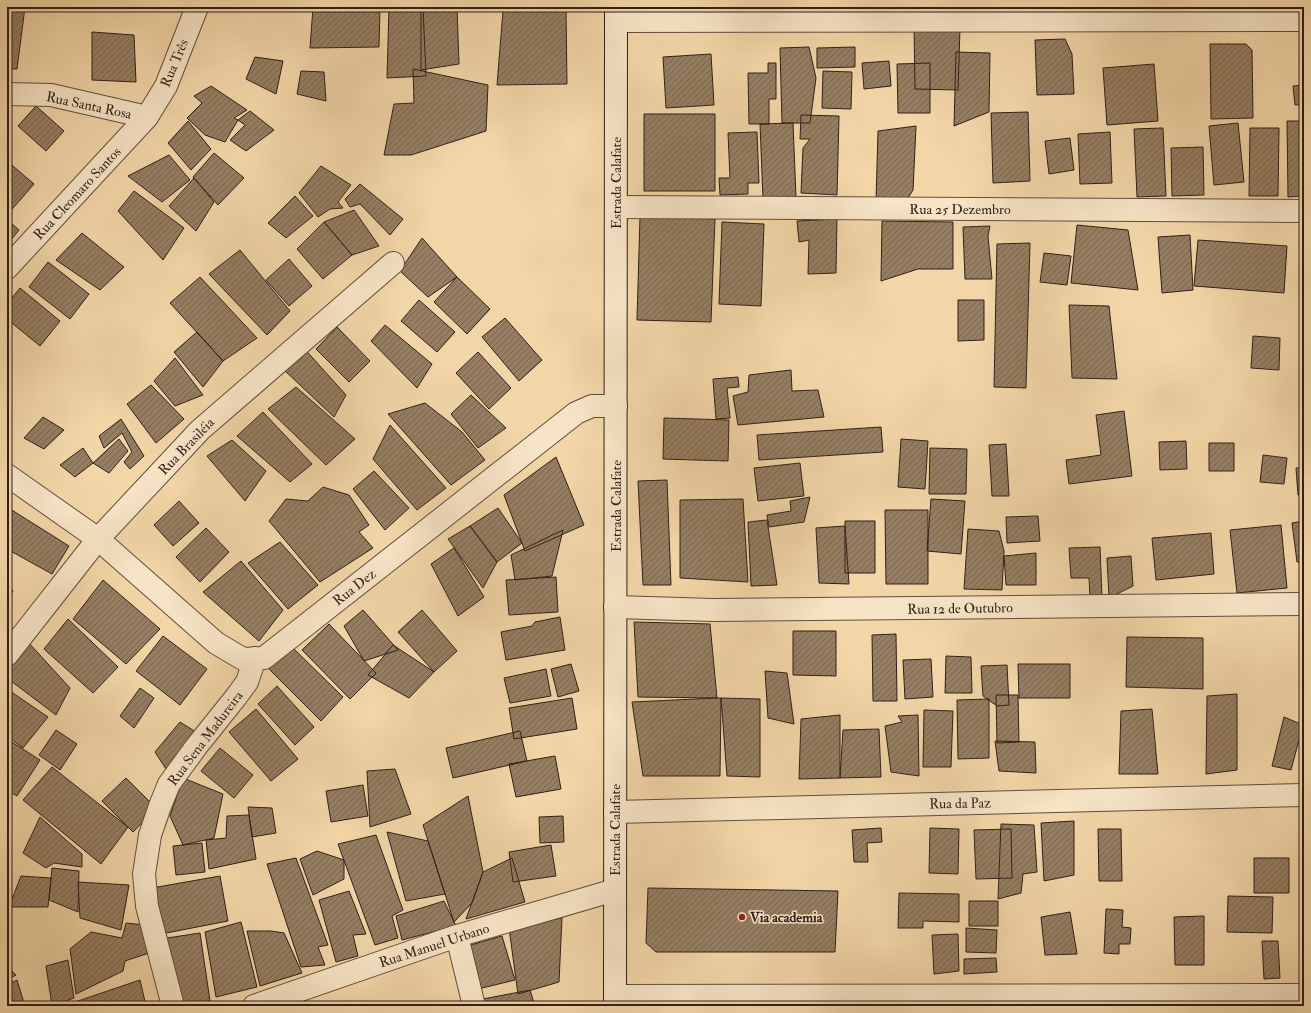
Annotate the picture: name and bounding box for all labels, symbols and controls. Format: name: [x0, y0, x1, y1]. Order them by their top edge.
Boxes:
street label: Rua Três: [157, 36, 192, 90]
street label: Rua Santa Rosa: [45, 88, 133, 123]
street label: Estrada Calafate: [608, 137, 625, 229]
street label: Rua Cleomaro Santos: [30, 143, 125, 243]
street label: Rua 25 Dezembro: [909, 201, 1011, 218]
street label: Rua Brasiléia: [155, 414, 218, 479]
street label: Estrada Calafate: [608, 460, 625, 552]
street label: Rua Dez: [329, 565, 379, 609]
street label: Rua 12 de Outubro: [907, 599, 1013, 618]
street label: Rua Sena Madureira: [164, 687, 247, 789]
street label: Estrada Calafate: [607, 784, 624, 876]
street label: Rua da Paz: [929, 794, 991, 813]
place label: Via academia: [749, 909, 824, 926]
marker: Via academia: [737, 912, 747, 922]
street label: Rua Manuel Urbano: [377, 920, 492, 971]

